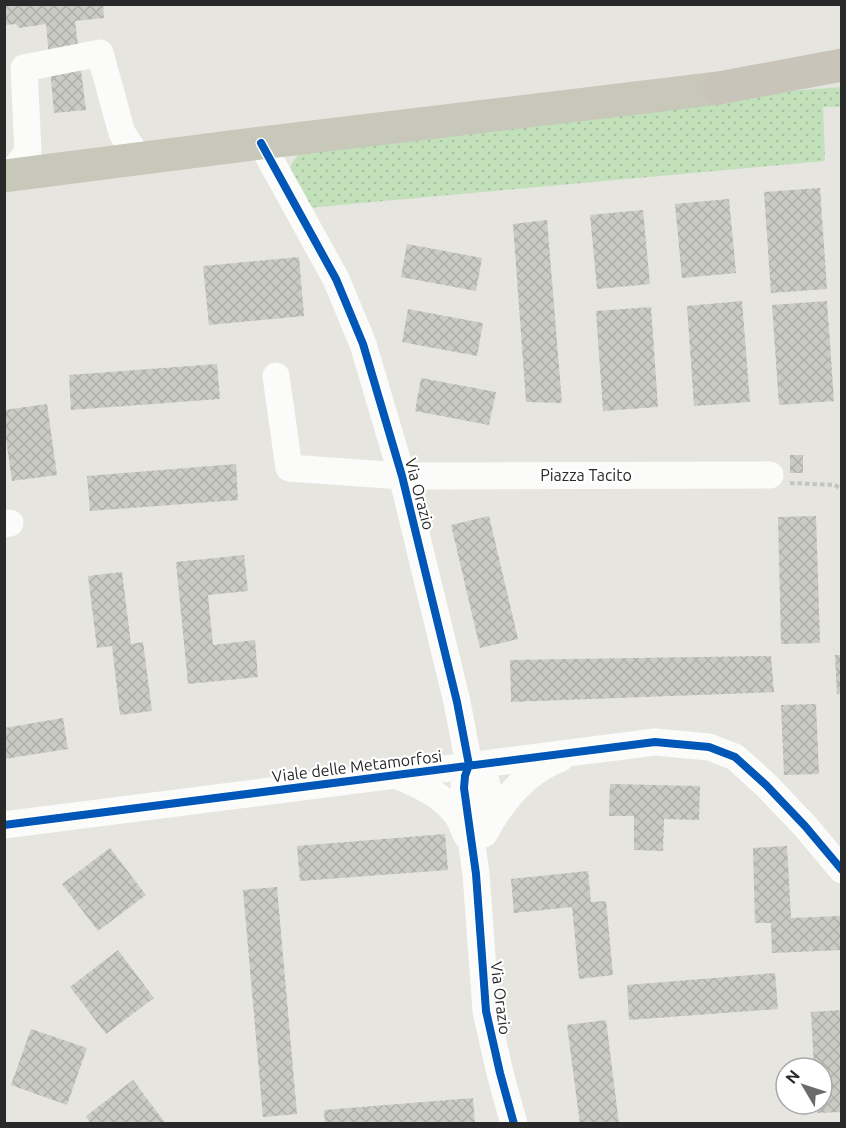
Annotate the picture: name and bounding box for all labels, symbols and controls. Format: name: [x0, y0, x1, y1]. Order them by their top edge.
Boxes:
street label: Via Orazio: [402, 456, 438, 532]
street label: Piazza Tacito: [540, 466, 632, 484]
street label: Viale delle Metamorfosi: [271, 747, 443, 785]
street label: Via Orazio: [488, 960, 514, 1036]
north arrow: [774, 1056, 834, 1116]
text: N: [782, 1066, 803, 1087]

